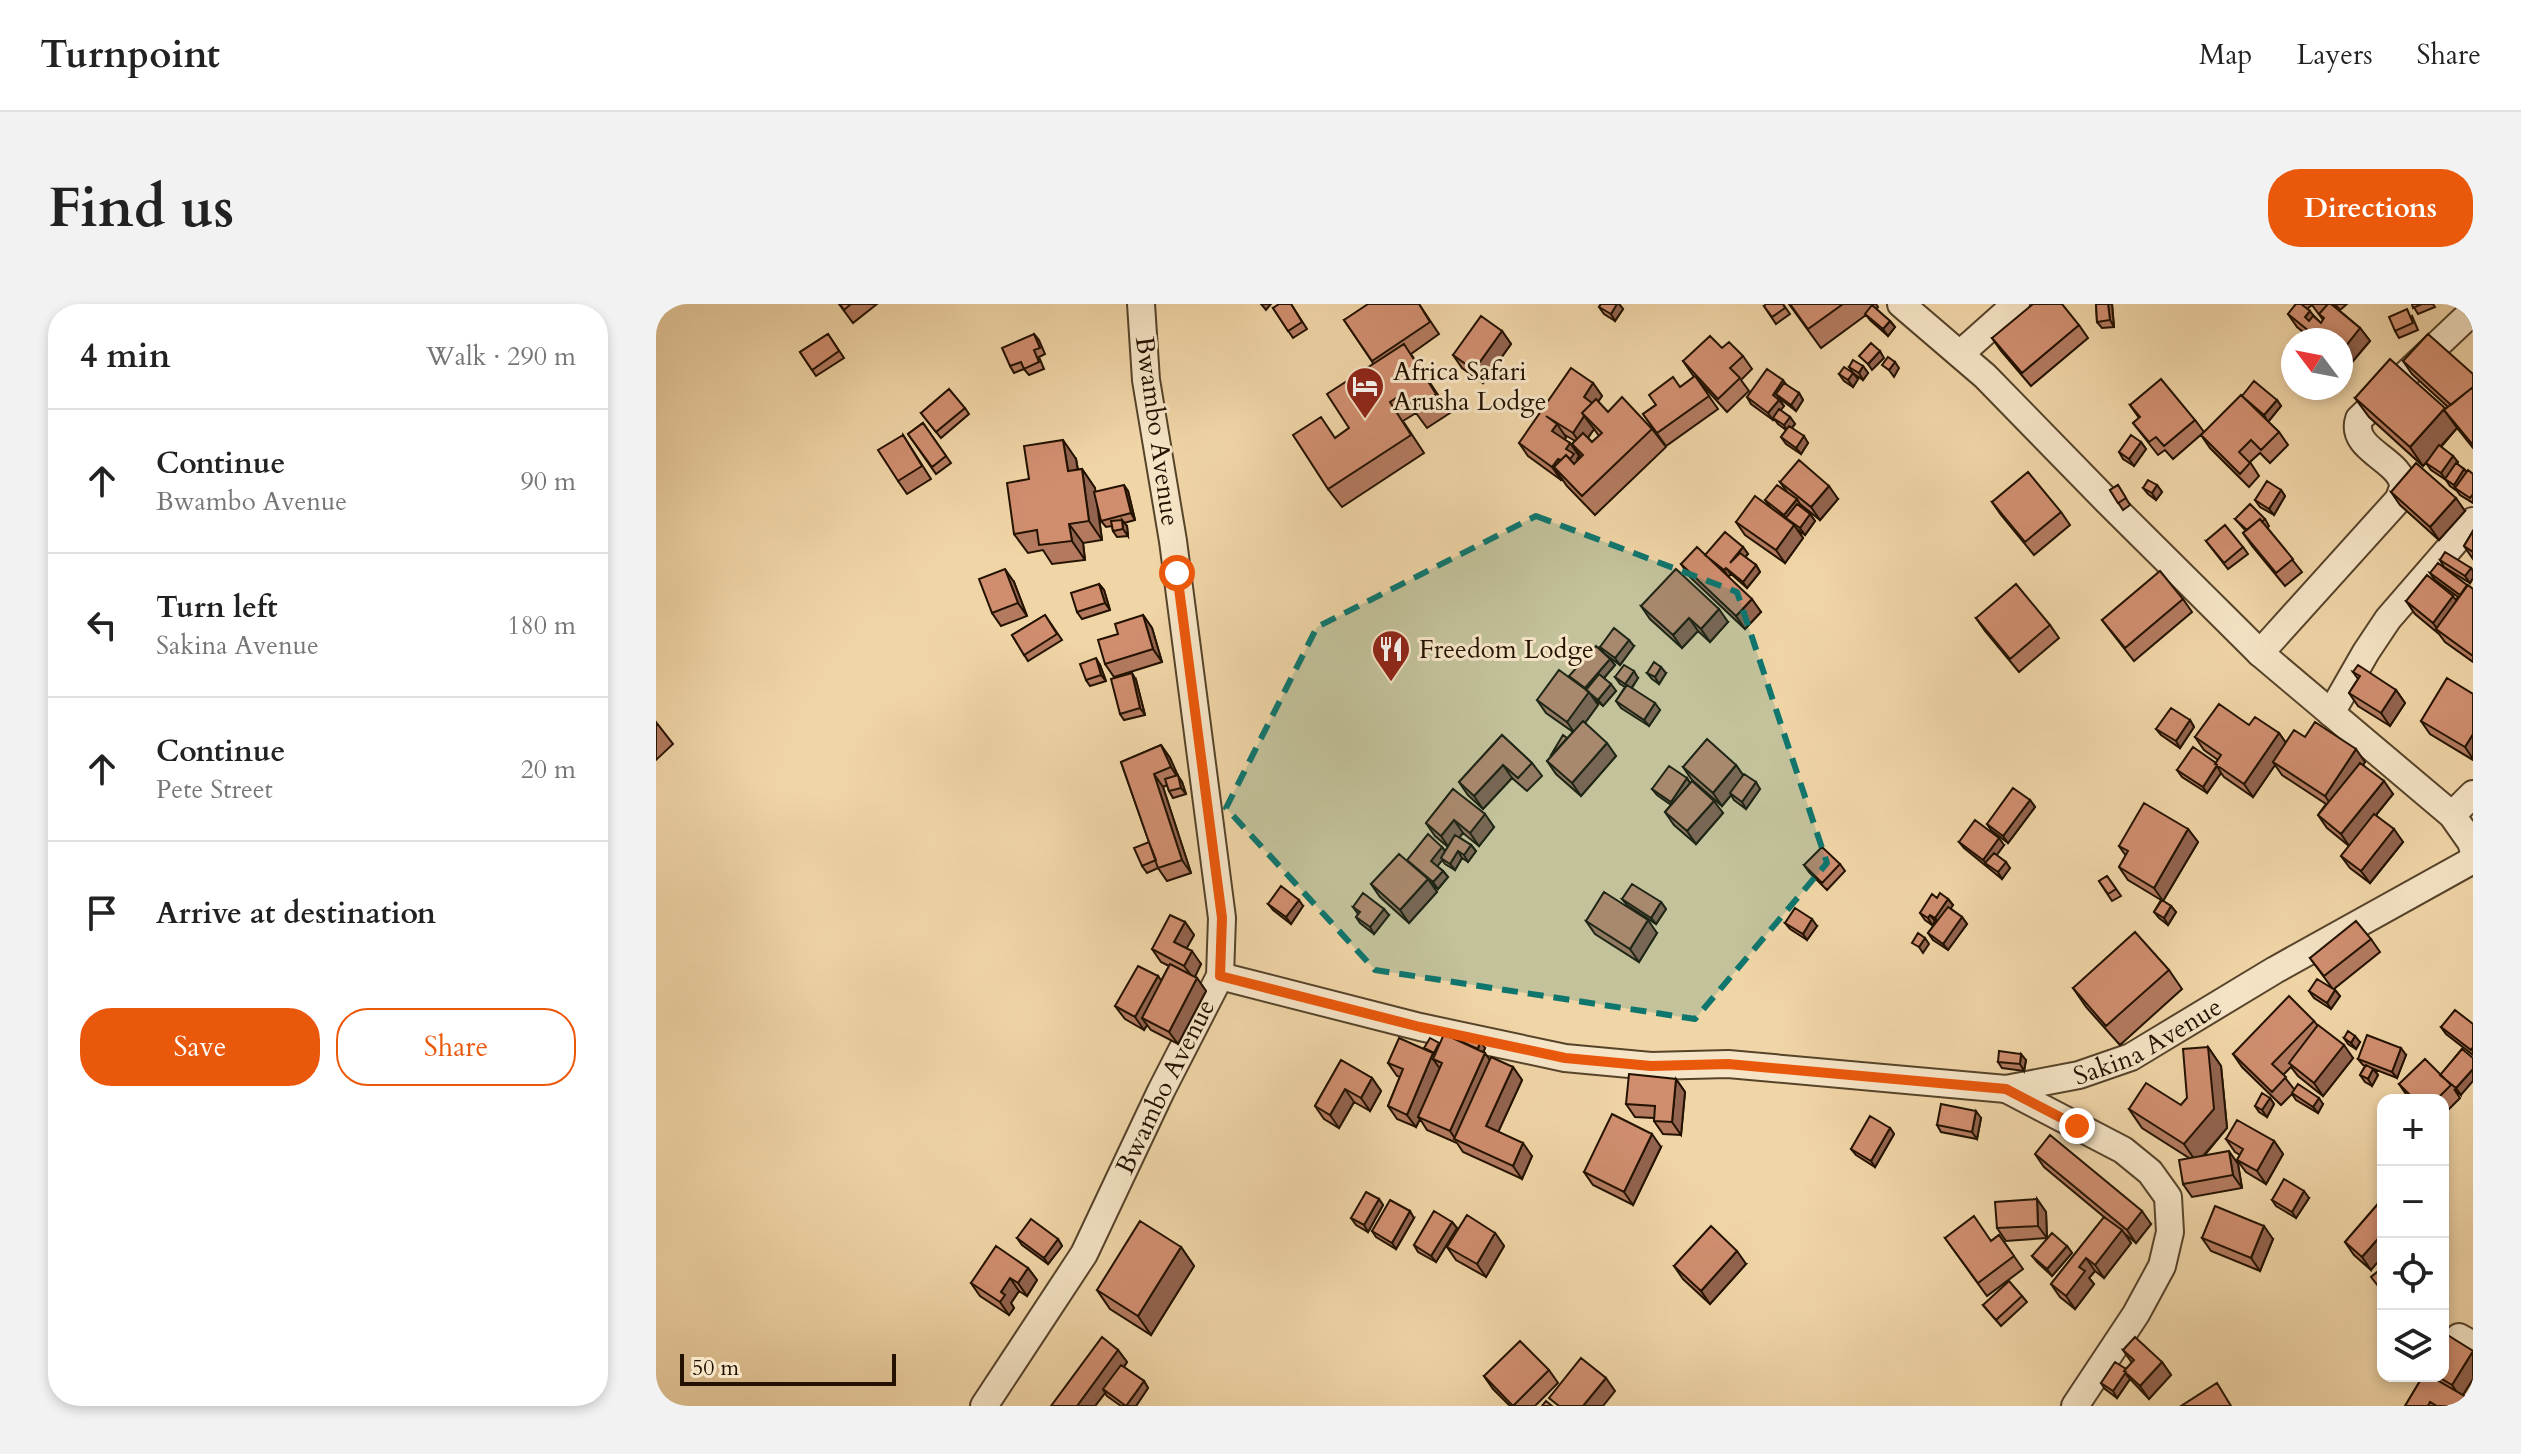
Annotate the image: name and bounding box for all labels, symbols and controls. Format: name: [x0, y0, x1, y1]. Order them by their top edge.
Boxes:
text: Turnpoint: [40, 29, 220, 81]
text: Map: [2199, 36, 2252, 74]
text: Layers: [2296, 36, 2373, 74]
text: Share: [2417, 36, 2481, 74]
button: Directions: [2268, 169, 2473, 247]
text: Find us: [48, 171, 234, 246]
north arrow: [2281, 328, 2353, 400]
text: 4 min: [80, 333, 171, 379]
street label: Bwambo Avenue: [1127, 334, 1188, 528]
text: Walk · 290 m: [426, 339, 576, 374]
place label: Africa Safari Arusha Lodge: [1393, 354, 1546, 419]
hotel icon: Africa Safari Arusha Lodge: [1344, 365, 1386, 420]
text: Continue: [156, 443, 285, 484]
icon: ahead: [80, 459, 124, 503]
text: 90 m: [520, 464, 576, 499]
text: Bwambo Avenue: [156, 484, 347, 519]
route start: [1159, 555, 1195, 591]
text: Turn left: [156, 587, 278, 628]
icon: left: [80, 603, 124, 647]
text: 180 m: [507, 608, 576, 643]
text: Sakina Avenue: [156, 628, 319, 663]
restaurant icon: Freedom Lodge: [1370, 628, 1412, 683]
place label: Freedom Lodge: [1419, 632, 1594, 667]
text: Continue: [156, 731, 285, 772]
icon: ahead: [80, 747, 124, 791]
text: 20 m: [520, 752, 576, 787]
text: Pete Street: [156, 772, 273, 807]
icon: arrive: [80, 891, 124, 935]
text: Arrive at destination: [156, 893, 436, 934]
street label: Sakina Avenue: [2069, 989, 2228, 1094]
street label: Bwambo Avenue: [1107, 993, 1223, 1180]
button: Save: [80, 1008, 320, 1086]
button: Share: [336, 1008, 576, 1086]
map controls: [2377, 1094, 2449, 1382]
button: +: [2377, 1094, 2449, 1166]
route end: [2059, 1108, 2095, 1144]
button: −: [2377, 1166, 2449, 1238]
button: locate: [2377, 1238, 2449, 1310]
button: layers: [2377, 1310, 2449, 1382]
scale bar: [680, 1350, 896, 1386]
text: 50 m: [692, 1353, 739, 1383]

